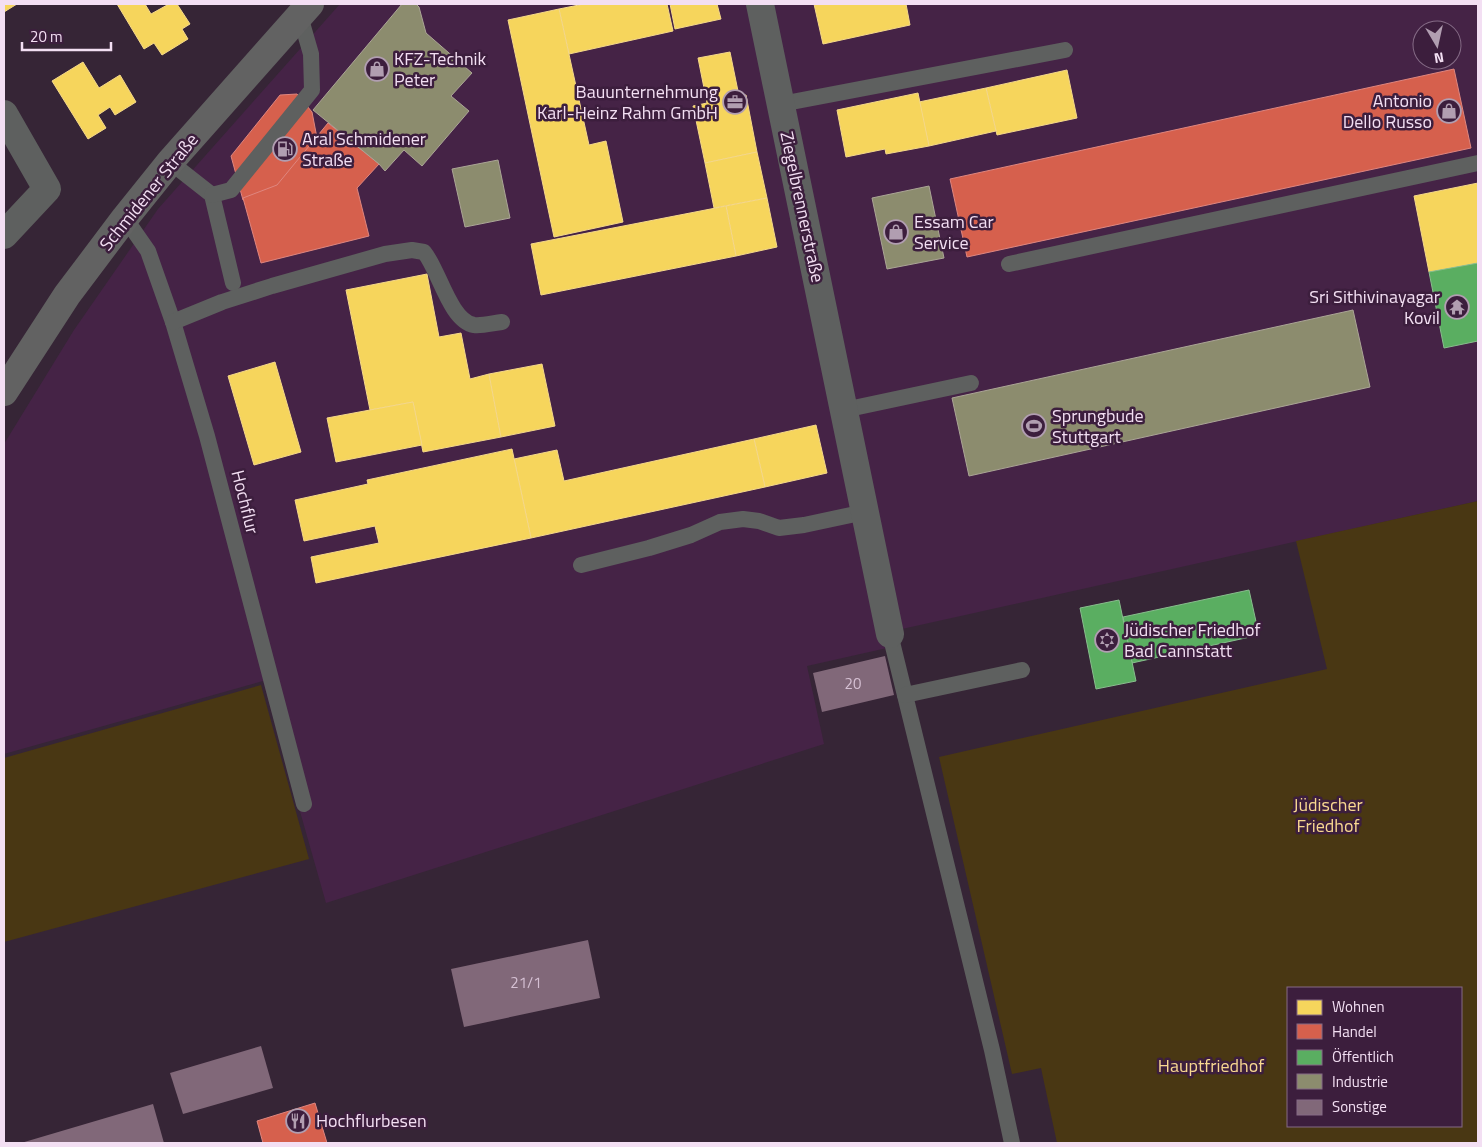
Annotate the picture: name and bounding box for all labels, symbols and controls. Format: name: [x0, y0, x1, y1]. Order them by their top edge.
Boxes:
scale bar: [22, 20, 111, 52]
north arrow: [1412, 20, 1462, 70]
text: 20 m: [30, 25, 63, 48]
place label: KFZ-Technik Peter: [394, 45, 487, 93]
text: N: [1433, 47, 1446, 69]
shop icon: KFZ-Technik Peter: [364, 56, 390, 82]
place label: Bauunternehmung Karl-Heinz Rahm GmbH: [537, 78, 718, 126]
place label: Antonio Dello Russo: [1343, 87, 1432, 135]
office icon: Bauunternehmung Karl-Heinz Rahm GmbH: [722, 89, 748, 115]
shop icon: Antonio Dello Russo: [1436, 98, 1462, 124]
place label: Aral Schmidener Straße: [302, 125, 426, 173]
street label: Schmidener Straße: [93, 127, 205, 256]
street label: Ziegelbrennerstraße: [773, 129, 832, 285]
fuel station icon: Aral Schmidener Straße: [272, 136, 298, 162]
place label: Essam Car Service: [914, 208, 994, 256]
shop icon: Essam Car Service: [883, 219, 909, 245]
place label: Sri Sithivinayagar Kovil: [1309, 283, 1440, 331]
temple icon: Sri Sithivinayagar Kovil: [1444, 294, 1470, 320]
place label: Sprungbude Stuttgart: [1052, 402, 1144, 450]
sports icon: Sprungbude Stuttgart: [1021, 413, 1047, 439]
street label: Hochflur: [225, 467, 266, 537]
place label: Jüdischer Friedhof Bad Cannstatt: [1124, 616, 1260, 664]
synagogue icon: Jüdischer Friedhof Bad Cannstatt: [1094, 627, 1120, 653]
house number: 20: [845, 672, 861, 695]
park label: Jüdischer Friedhof: [1293, 791, 1363, 839]
house number: 21/1: [510, 971, 542, 994]
legend: [1287, 987, 1462, 1127]
text: Wohnen: [1332, 995, 1385, 1018]
text: Handel: [1332, 1020, 1377, 1043]
text: Öffentlich: [1332, 1045, 1394, 1068]
park label: Hauptfriedhof: [1158, 1052, 1264, 1079]
text: Industrie: [1332, 1070, 1388, 1093]
text: Sonstige: [1332, 1095, 1387, 1118]
place label: Hochflurbesen: [316, 1107, 427, 1134]
restaurant icon: Hochflurbesen: [285, 1108, 311, 1134]

